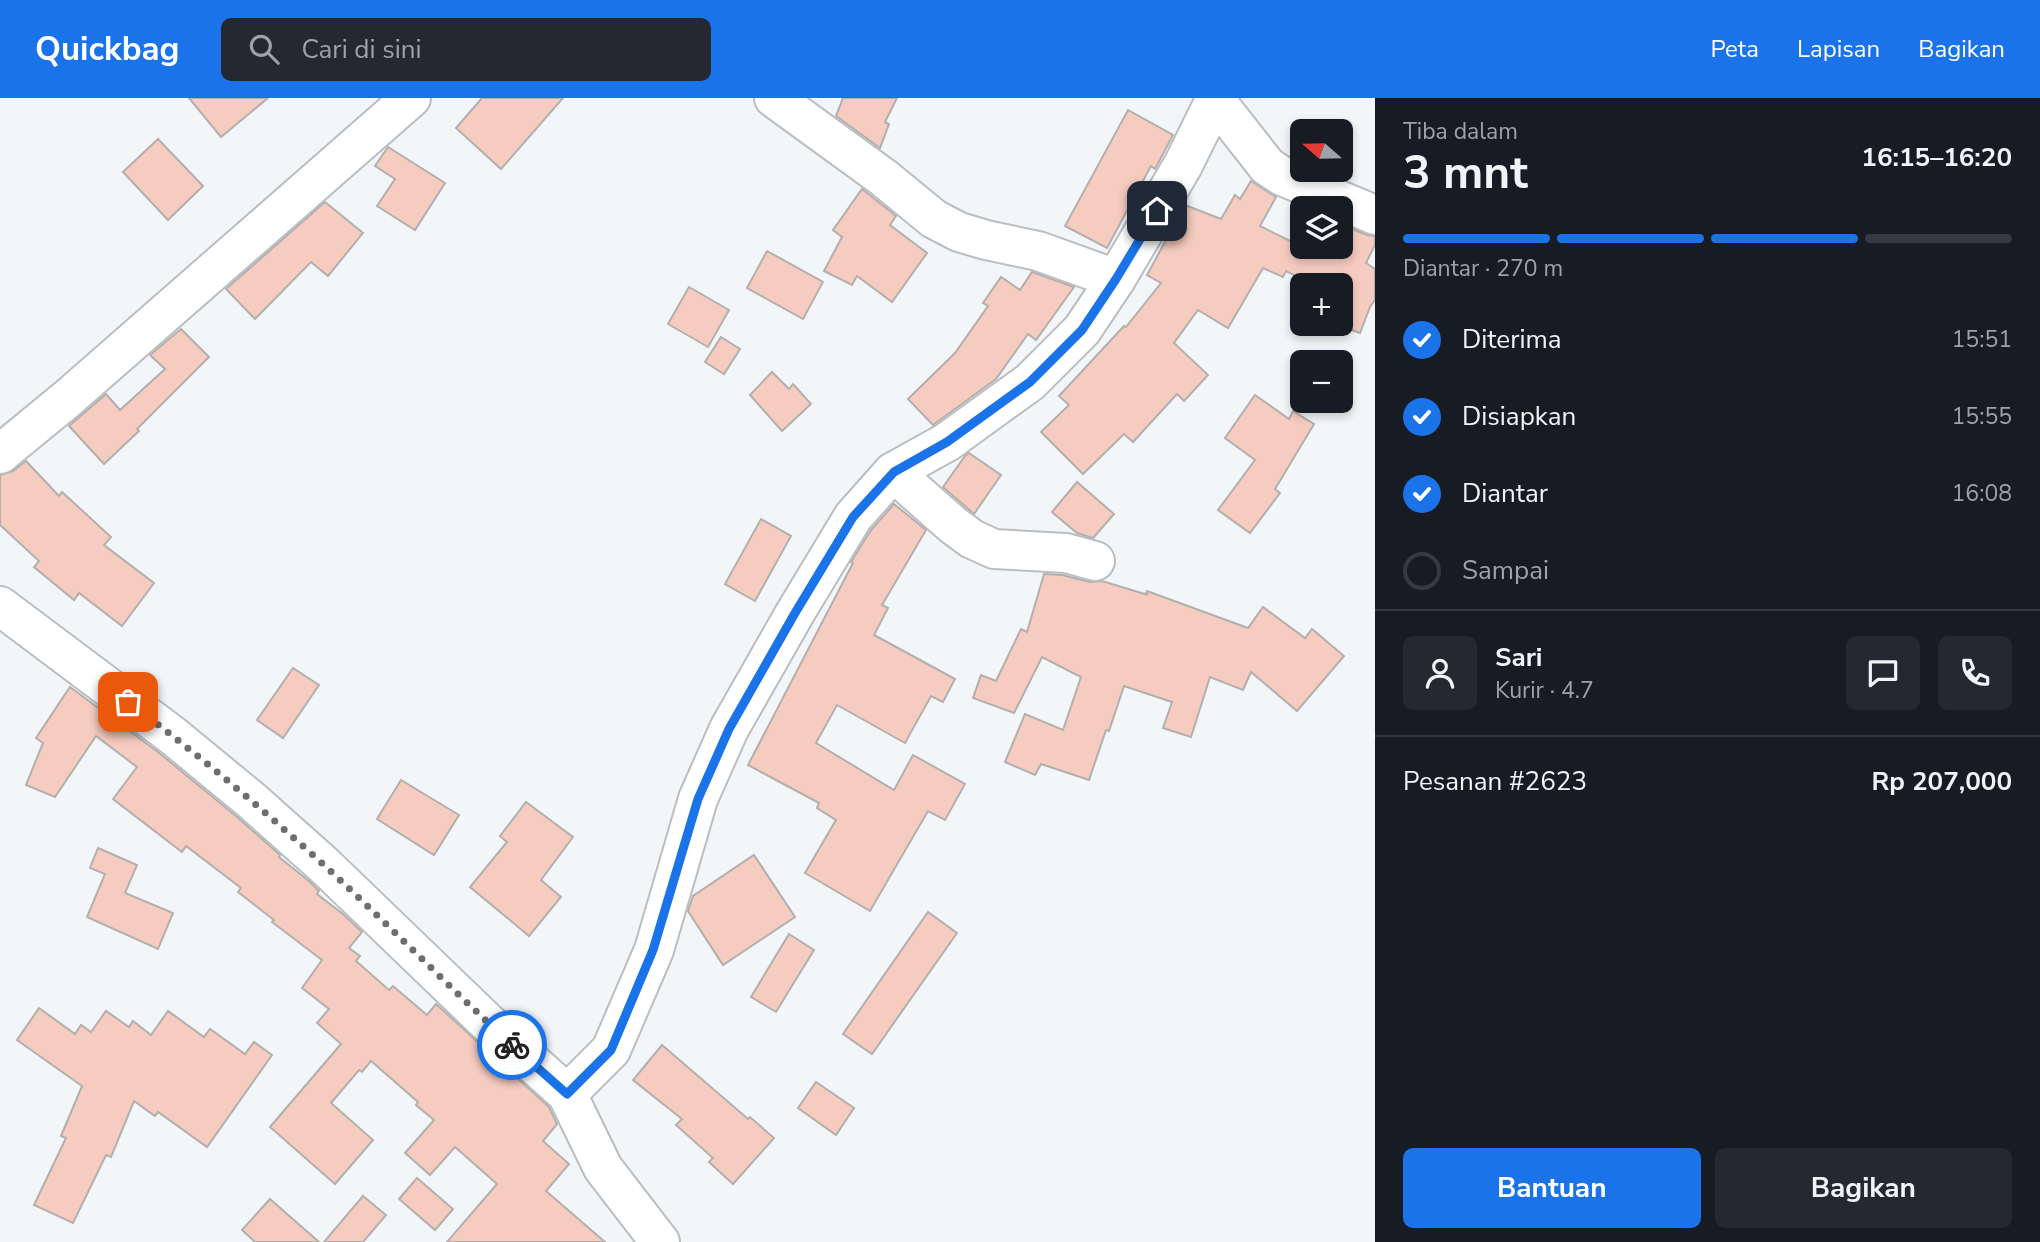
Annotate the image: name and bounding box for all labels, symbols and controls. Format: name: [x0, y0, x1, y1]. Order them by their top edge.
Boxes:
search box: [221, 18, 711, 81]
text: Quickbag: [35, 27, 179, 72]
icon: search: [245, 30, 283, 68]
text: Cari di sini: [301, 32, 422, 67]
text: Peta: [1710, 33, 1759, 65]
text: Lapisan: [1797, 33, 1880, 65]
text: Bagikan: [1918, 33, 2005, 65]
text: Tiba dalam: [1403, 116, 1518, 147]
north arrow: [1290, 119, 1353, 182]
map controls: [1290, 119, 1353, 413]
text: 16:15–16:20: [1861, 140, 2012, 175]
text: 3 mnt: [1403, 141, 1528, 204]
pin: [1127, 181, 1187, 241]
icon: home: [1138, 192, 1176, 230]
button: layers: [1290, 196, 1353, 259]
text: Diantar · 270 m: [1403, 253, 1563, 284]
button: +: [1290, 273, 1353, 336]
icon: check: [1403, 321, 1441, 359]
text: Diterima: [1462, 322, 1562, 357]
text: 15:51: [1952, 324, 2012, 355]
button: −: [1290, 350, 1353, 413]
icon: check: [1403, 398, 1441, 436]
text: Disiapkan: [1462, 399, 1576, 434]
text: 15:55: [1952, 401, 2012, 432]
icon: check: [1403, 475, 1441, 513]
text: Diantar: [1462, 476, 1548, 511]
text: 16:08: [1952, 478, 2012, 509]
text: Sampai: [1462, 553, 1549, 588]
button: person: [1403, 636, 1477, 710]
button: chat: [1846, 636, 1920, 710]
button: phone: [1938, 636, 2012, 710]
text: Sari: [1495, 640, 1542, 675]
pin: [98, 672, 158, 732]
text: Kurir · 4.7: [1495, 675, 1594, 706]
icon: bag: [109, 683, 147, 721]
text: Pesanan #2623: [1403, 764, 1587, 799]
text: Rp 207,000: [1871, 764, 2012, 799]
courier: [477, 1010, 547, 1080]
icon: bike: [493, 1026, 531, 1064]
button: Bantuan: [1403, 1148, 1701, 1228]
button: Bagikan: [1715, 1148, 2012, 1228]

